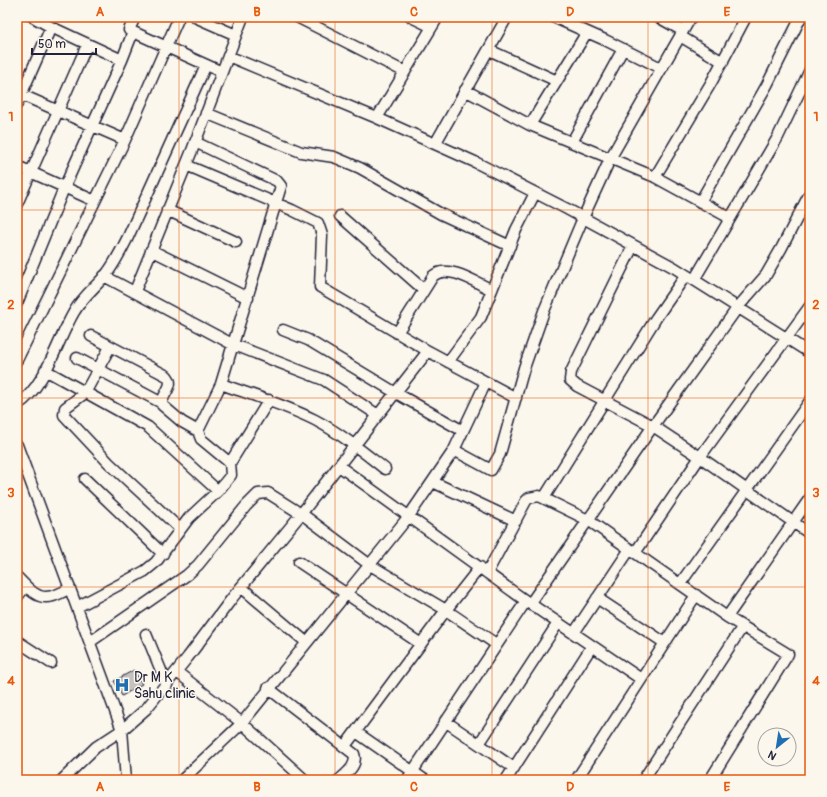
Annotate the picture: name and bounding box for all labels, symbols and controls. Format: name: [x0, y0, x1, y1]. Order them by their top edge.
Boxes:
text: A: [96, 4, 105, 20]
text: B: [253, 4, 261, 20]
text: C: [410, 4, 418, 20]
text: D: [566, 4, 574, 20]
text: E: [724, 4, 731, 20]
scale bar: [32, 30, 96, 56]
text: 50 m: [38, 37, 66, 52]
text: 1: [8, 109, 14, 125]
text: 1: [813, 109, 819, 125]
text: 2: [7, 297, 15, 313]
text: 2: [812, 297, 820, 313]
text: 3: [7, 485, 15, 501]
text: 3: [812, 485, 820, 501]
place label: Dr M K Sahu clinic: [134, 669, 196, 702]
text: 4: [7, 673, 15, 689]
text: 4: [812, 673, 820, 689]
hospital icon: Dr M K Sahu clinic: [113, 676, 131, 694]
north arrow: [757, 727, 797, 767]
text: N: [765, 747, 779, 763]
text: A: [96, 779, 105, 795]
text: B: [253, 779, 261, 795]
text: C: [410, 779, 418, 795]
text: D: [566, 779, 574, 795]
text: E: [724, 779, 731, 795]

